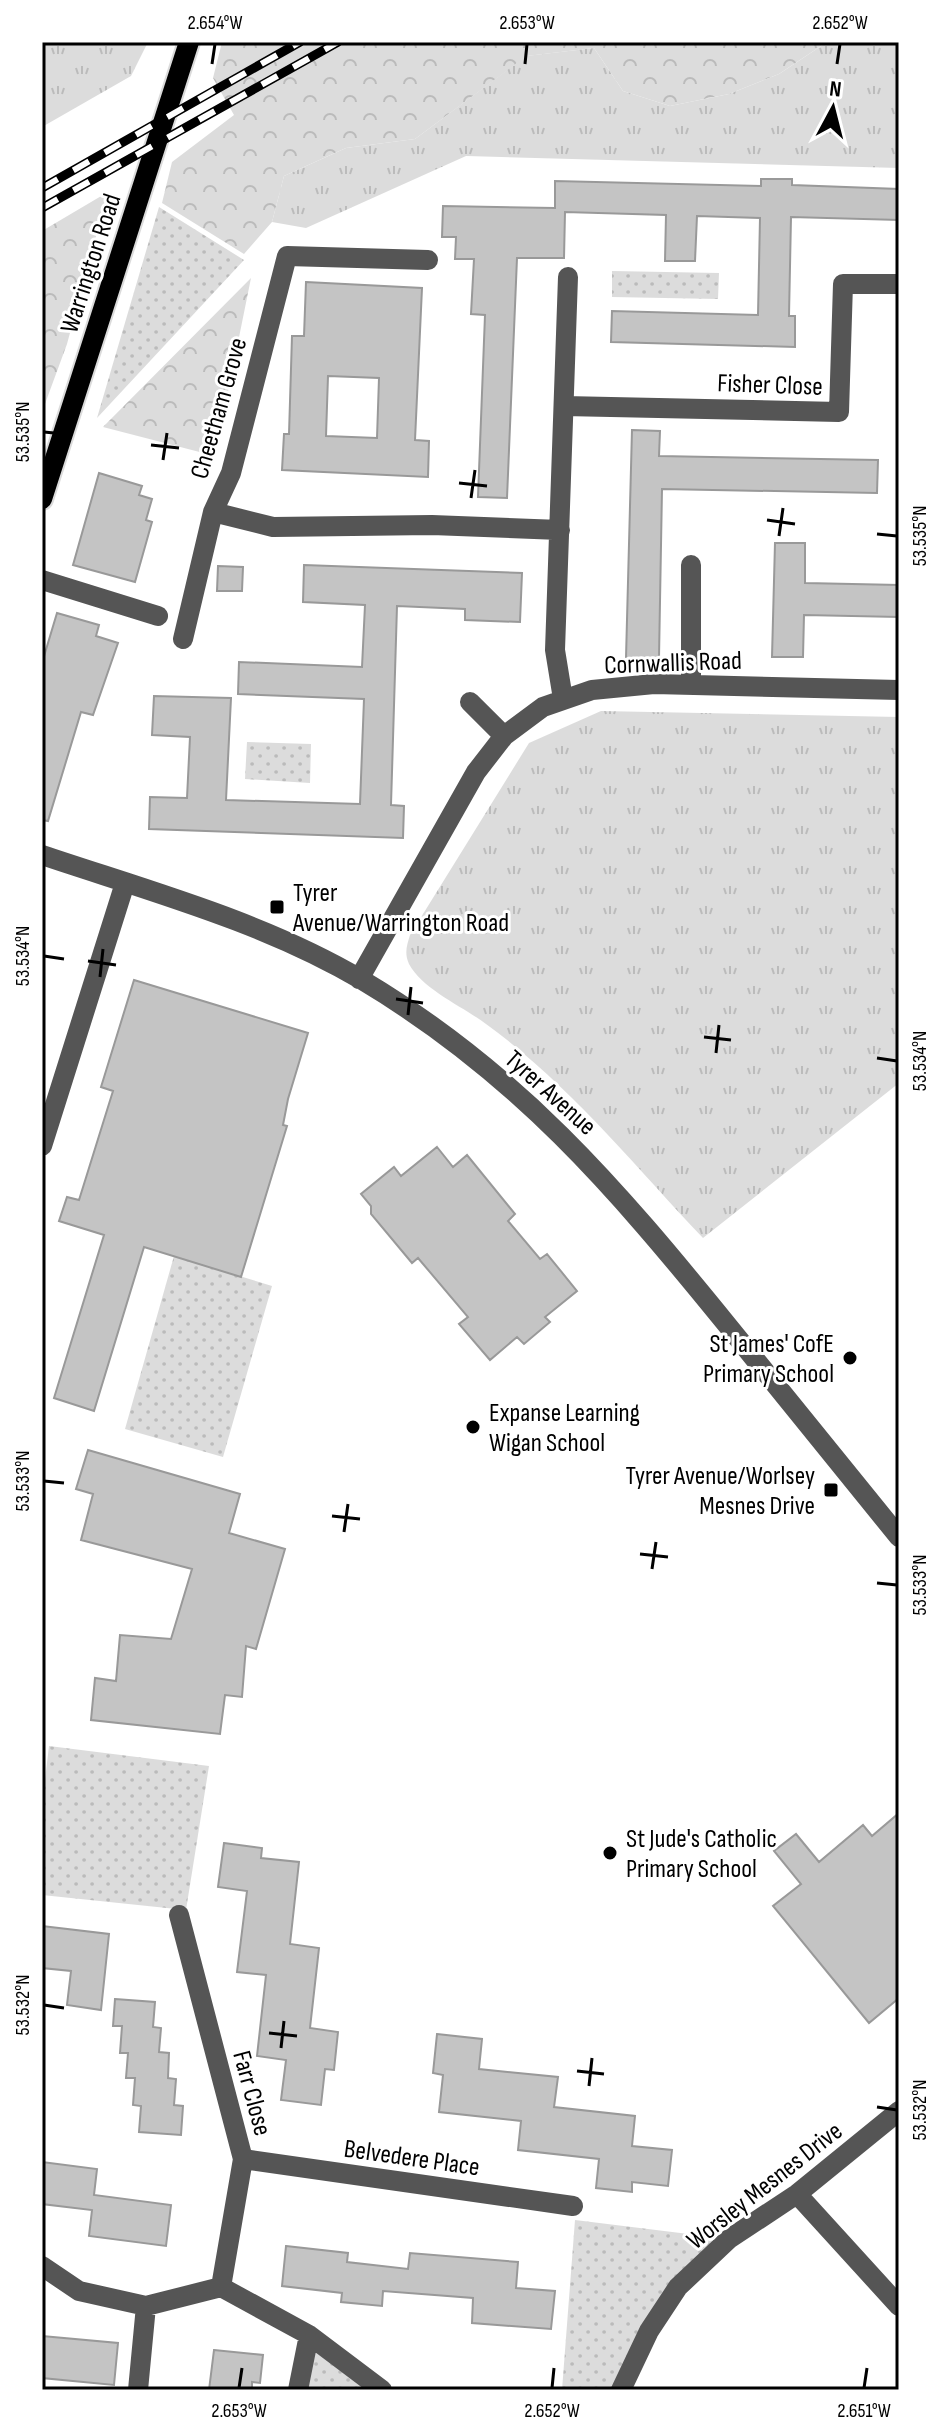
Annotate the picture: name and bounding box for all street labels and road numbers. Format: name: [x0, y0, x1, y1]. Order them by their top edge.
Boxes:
street label: Warrington Road: [54, 190, 128, 337]
street label: Cheetham Grove: [185, 334, 254, 483]
street label: Fisher Close: [717, 368, 823, 403]
street label: Cornwallis Road: [604, 646, 742, 681]
street label: Tyrer Avenue: [498, 1044, 602, 1142]
street label: Farr Close: [225, 2048, 278, 2139]
street label: Worsley Mesnes Drive: [681, 2116, 849, 2256]
street label: Belvedere Place: [342, 2134, 482, 2183]

